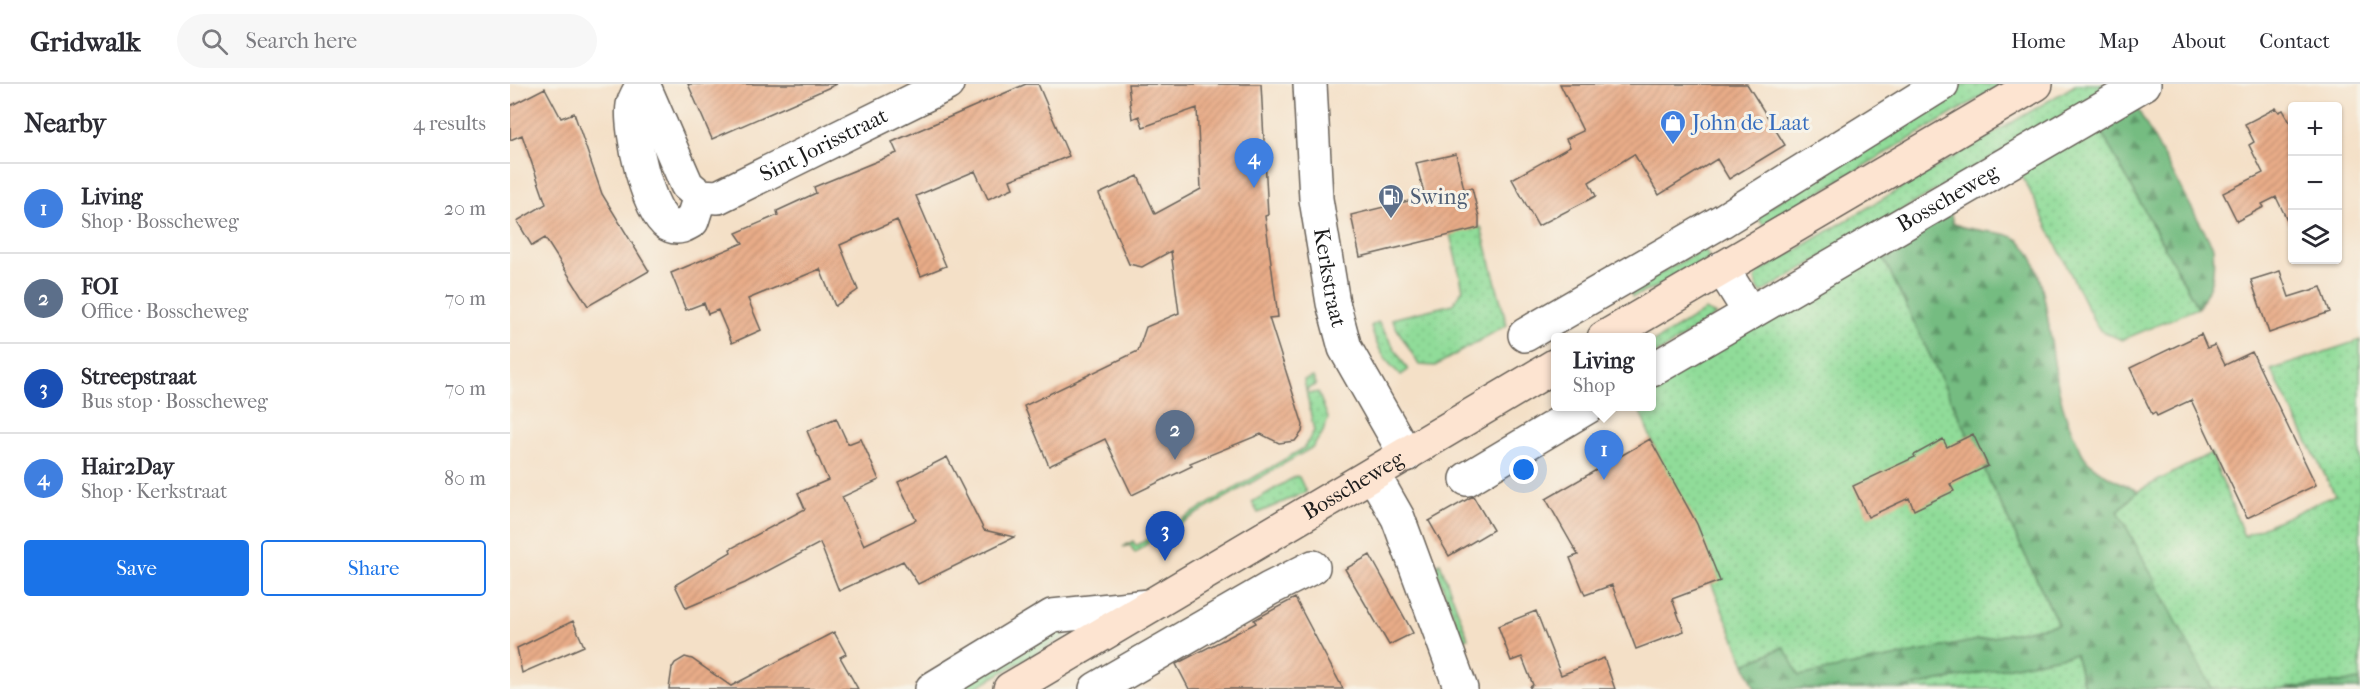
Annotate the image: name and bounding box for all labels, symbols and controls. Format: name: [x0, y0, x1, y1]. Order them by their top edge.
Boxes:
search box: [177, 14, 597, 68]
text: Gridwalk: [30, 25, 141, 58]
icon: search: [198, 25, 231, 58]
text: Search here: [246, 28, 357, 54]
text: Home: [2011, 29, 2066, 53]
text: Map: [2099, 29, 2139, 53]
text: About: [2172, 29, 2226, 53]
text: Contact: [2259, 29, 2330, 53]
street label: Sint Jorisstraat: [756, 102, 892, 187]
map controls: [2288, 102, 2342, 264]
button: +: [2288, 102, 2342, 156]
text: Nearby: [24, 108, 106, 139]
shop icon: John de Laat: [1658, 108, 1688, 146]
place label: John de Laat: [1690, 110, 1810, 136]
text: 4 results: [413, 112, 486, 135]
pin: 4: [1234, 138, 1274, 188]
button: −: [2288, 156, 2342, 210]
street label: Bosscheweg: [1892, 158, 2003, 238]
fuel station icon: Swing: [1376, 182, 1406, 220]
text: Living: [81, 184, 142, 210]
place label: Swing: [1410, 184, 1469, 210]
text: 1: [40, 197, 47, 220]
text: 20 m: [444, 197, 486, 220]
text: Shop · Bosscheweg: [81, 210, 239, 233]
button: layers: [2288, 210, 2342, 264]
street label: Kerkstraat: [1308, 226, 1352, 330]
text: FOI: [81, 274, 119, 300]
text: 2: [38, 287, 49, 310]
text: 70 m: [444, 287, 486, 310]
text: Office · Bosscheweg: [81, 300, 248, 323]
popup: [1551, 333, 1656, 411]
text: Living: [1573, 348, 1634, 374]
text: Streepstraat: [81, 364, 197, 390]
text: Shop: [1573, 374, 1615, 397]
text: 3: [39, 377, 48, 400]
text: 70 m: [444, 377, 486, 400]
text: Bus stop · Bosscheweg: [81, 390, 268, 413]
pin: 2: [1156, 410, 1194, 460]
pin: 1: [1584, 430, 1624, 480]
street label: Bosscheweg: [1298, 445, 1409, 525]
text: Hair2Day: [81, 454, 174, 480]
your location: [1509, 455, 1538, 484]
text: 4: [38, 467, 49, 490]
text: 80 m: [444, 467, 486, 490]
text: Shop · Kerkstraat: [81, 480, 227, 503]
pin: 3: [1146, 512, 1184, 561]
button: Save: [24, 540, 249, 596]
button: Share: [261, 540, 486, 596]

